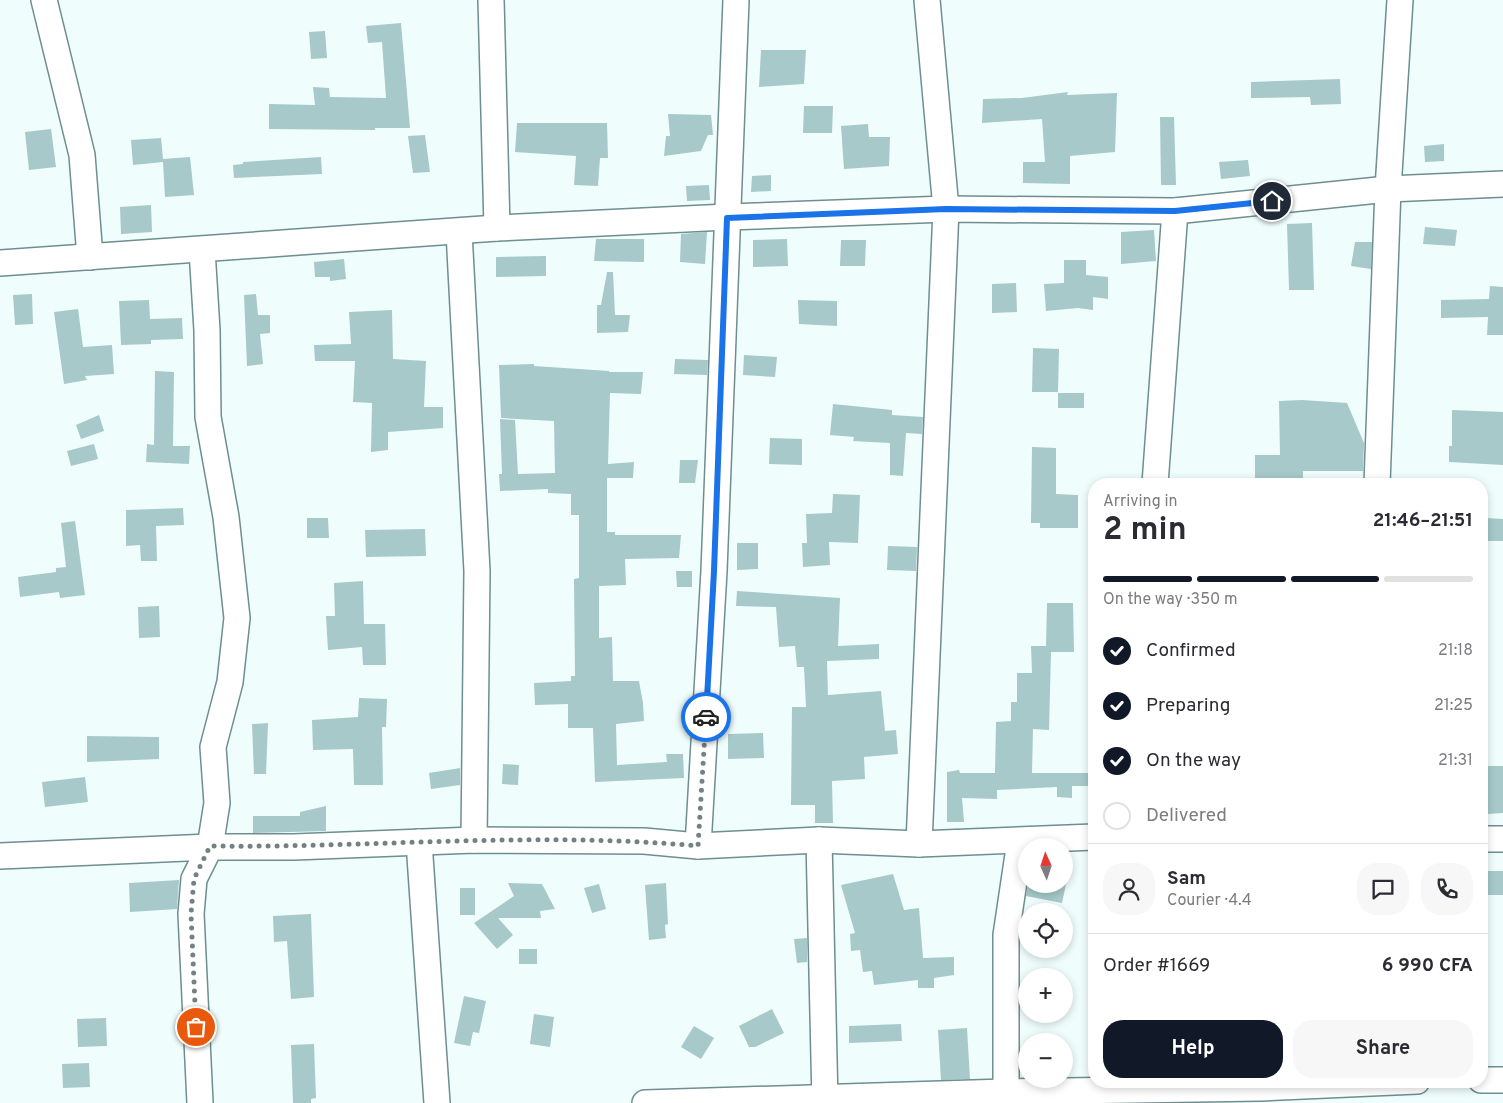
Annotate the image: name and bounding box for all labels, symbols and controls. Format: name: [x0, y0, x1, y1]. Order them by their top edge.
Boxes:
pin: [1251, 180, 1293, 222]
icon: home: [1258, 187, 1286, 215]
text: Arriving in: [1103, 492, 1178, 512]
text: 21:46–21:51: [1373, 509, 1473, 533]
text: 2 min: [1103, 511, 1187, 551]
text: On the way · 350 m: [1103, 590, 1238, 610]
icon: check: [1103, 637, 1131, 665]
text: Confirmed: [1146, 639, 1236, 663]
text: 21:18: [1438, 641, 1473, 661]
courier: [681, 692, 731, 742]
icon: check: [1103, 692, 1131, 720]
text: Preparing: [1146, 694, 1230, 718]
text: 21:25: [1434, 696, 1473, 716]
icon: car: [692, 703, 720, 731]
icon: check: [1103, 747, 1131, 775]
text: On the way: [1146, 749, 1241, 773]
text: 21:31: [1438, 751, 1473, 771]
text: Delivered: [1146, 804, 1227, 828]
north arrow: [1018, 838, 1072, 892]
map controls: [1018, 838, 1073, 1088]
button: person: [1103, 863, 1155, 915]
button: chat: [1357, 863, 1409, 915]
button: phone: [1421, 863, 1473, 915]
text: Sam: [1167, 867, 1206, 891]
text: Courier · 4.4: [1167, 891, 1252, 911]
button: locate: [1018, 903, 1073, 958]
text: Order #1669: [1103, 954, 1210, 978]
text: 6 990 CFA: [1382, 954, 1473, 978]
button: +: [1018, 968, 1073, 1023]
pin: [175, 1006, 217, 1048]
icon: bag: [182, 1013, 210, 1041]
button: Help: [1103, 1020, 1283, 1078]
button: Share: [1293, 1020, 1473, 1078]
button: −: [1018, 1033, 1073, 1088]

